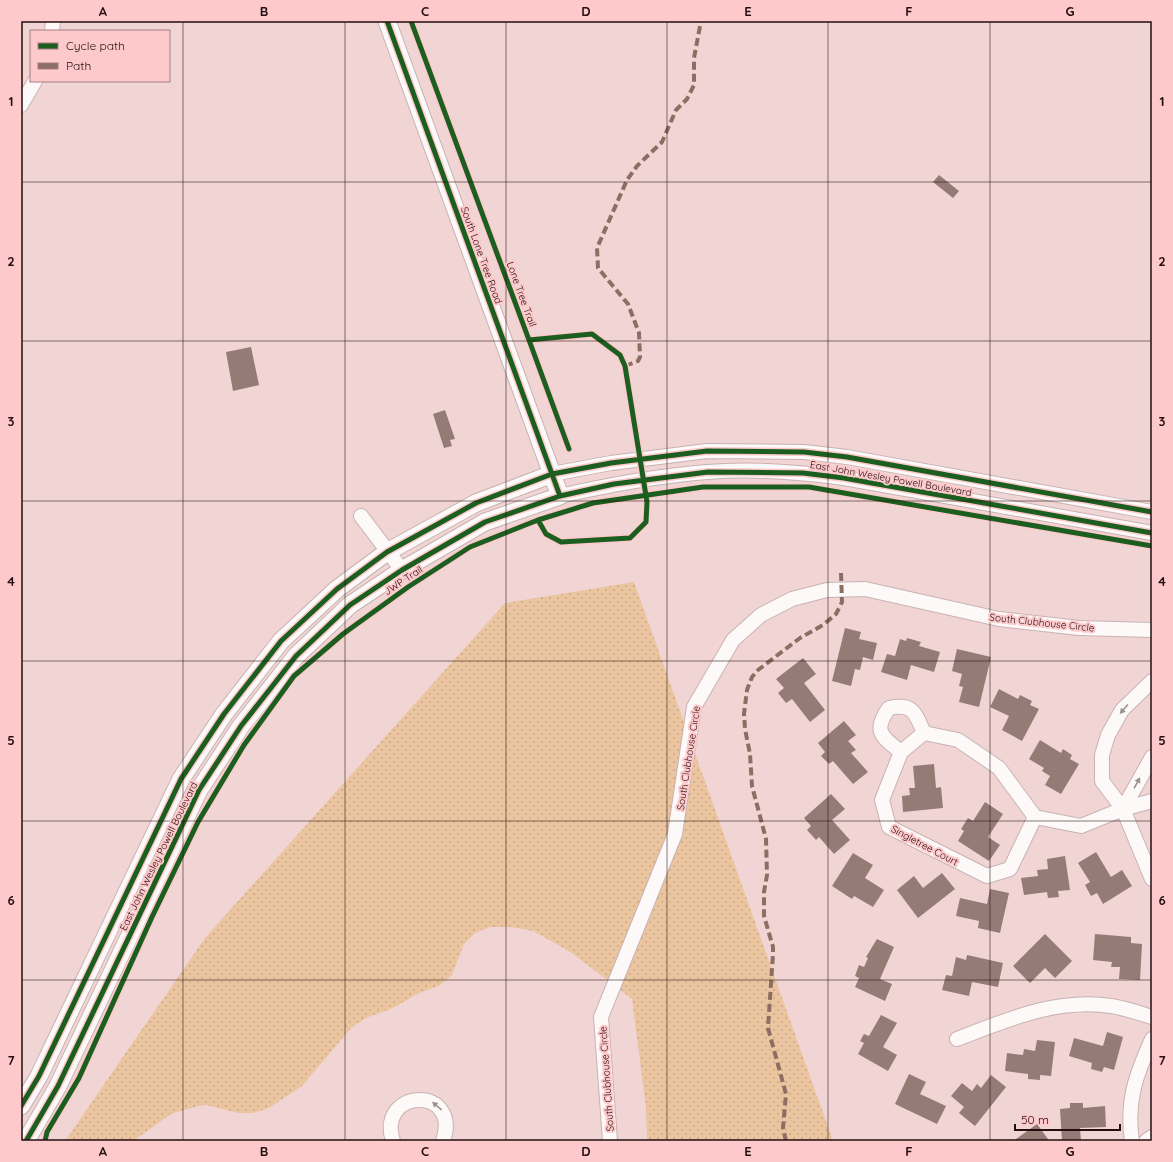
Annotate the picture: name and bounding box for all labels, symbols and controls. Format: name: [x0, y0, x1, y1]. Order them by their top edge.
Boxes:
text: A: [99, 3, 108, 19]
text: B: [260, 3, 268, 19]
text: C: [421, 3, 429, 19]
text: D: [581, 3, 591, 19]
text: E: [744, 3, 752, 19]
text: F: [905, 3, 913, 19]
text: G: [1065, 3, 1075, 19]
legend: [30, 30, 170, 82]
text: Cycle path: [66, 38, 125, 53]
text: Path: [66, 58, 91, 73]
text: 1: [8, 93, 14, 109]
text: 1: [1159, 93, 1165, 109]
street label: South Lone Tree Road: [458, 205, 505, 306]
text: 2: [7, 253, 15, 269]
text: 2: [1158, 253, 1166, 269]
street label: Lone Tree Trail: [504, 260, 539, 328]
text: 3: [8, 413, 15, 429]
text: 3: [1159, 413, 1166, 429]
street label: East John Wesley Powell Boulevard: [809, 458, 973, 499]
street label: JWP Trail: [382, 563, 425, 598]
text: 4: [7, 573, 15, 589]
text: 4: [1158, 573, 1166, 589]
street label: South Clubhouse Circle: [989, 611, 1095, 635]
one-way arrow: [1120, 703, 1129, 714]
street label: South Clubhouse Circle: [674, 705, 703, 811]
text: 5: [7, 732, 15, 748]
text: 5: [1158, 732, 1166, 748]
one-way arrow: [1134, 777, 1141, 789]
street label: East John Wesley Powell Boulevard: [117, 780, 200, 933]
street label: Singletree Court: [889, 822, 961, 869]
text: 6: [7, 892, 15, 908]
text: 6: [1158, 892, 1166, 908]
street label: South Clubhouse Circle: [596, 1026, 617, 1132]
text: 7: [7, 1052, 15, 1068]
text: 7: [1158, 1052, 1166, 1068]
one-way arrow: [431, 1102, 442, 1111]
scale bar: [1015, 1106, 1120, 1132]
text: 50 m: [1021, 1112, 1049, 1127]
text: A: [99, 1143, 108, 1159]
text: B: [260, 1143, 268, 1159]
text: C: [421, 1143, 429, 1159]
text: D: [581, 1143, 591, 1159]
text: E: [744, 1143, 752, 1159]
text: F: [905, 1143, 913, 1159]
text: G: [1065, 1143, 1075, 1159]

